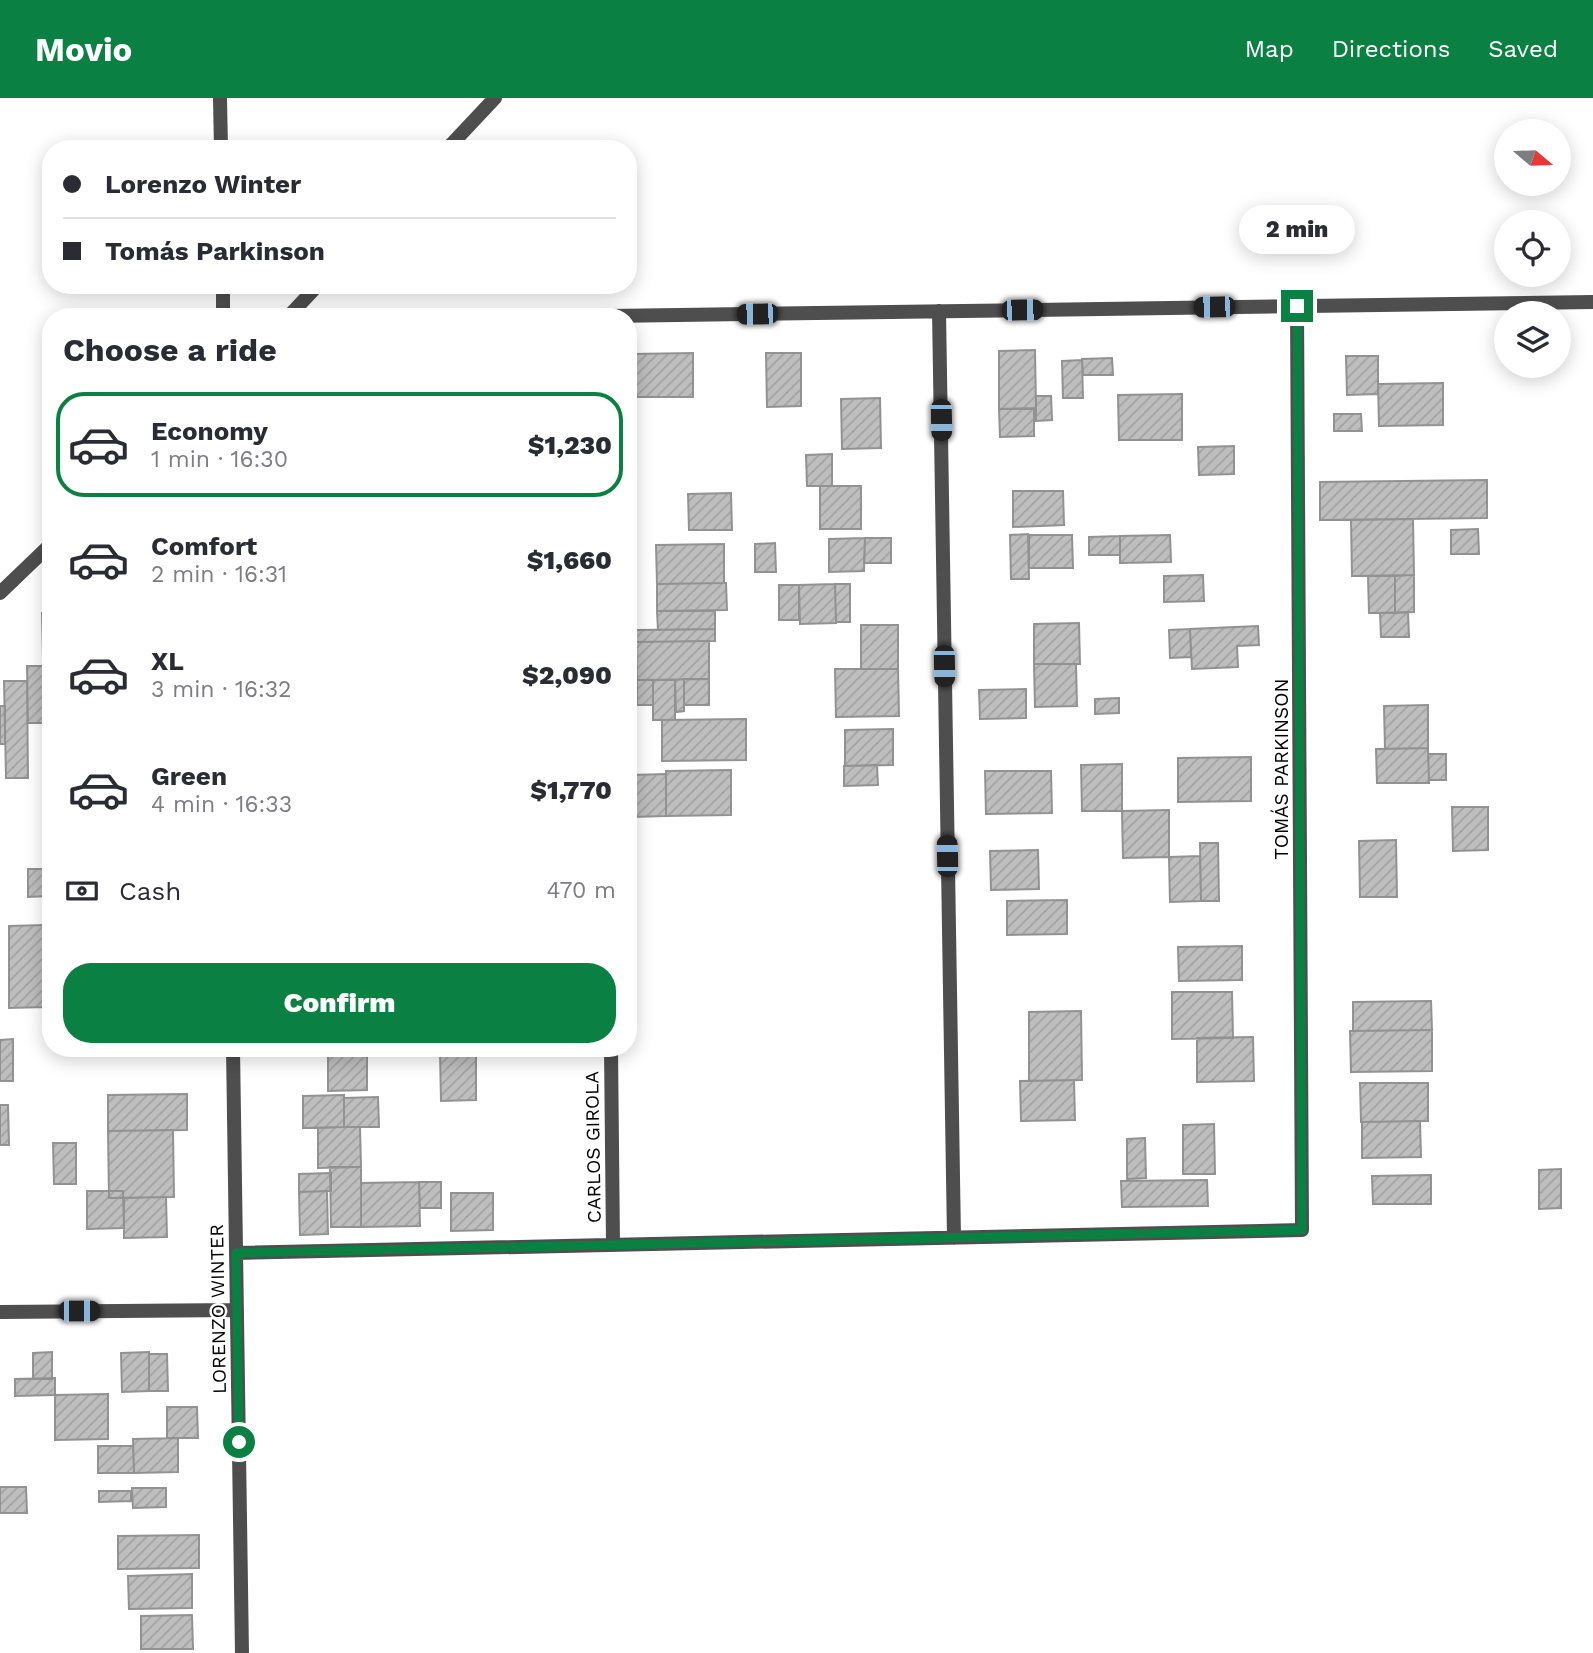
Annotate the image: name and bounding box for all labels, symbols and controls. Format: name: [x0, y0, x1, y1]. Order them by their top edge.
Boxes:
text: Movio: [35, 30, 132, 69]
text: Map: [1245, 35, 1294, 63]
text: Directions: [1332, 35, 1450, 63]
text: Saved: [1488, 35, 1558, 63]
north arrow: [1494, 119, 1572, 196]
map controls: [1494, 119, 1571, 378]
text: Lorenzo Winter: [105, 169, 301, 199]
callout: 2 min: [1239, 204, 1355, 254]
button: locate: [1494, 210, 1571, 287]
text: 2 min: [1266, 216, 1328, 243]
text: Tomás Parkinson: [105, 236, 325, 266]
route end: [1281, 290, 1313, 322]
car: [1193, 296, 1236, 318]
car: [1001, 299, 1044, 321]
button: layers: [1494, 301, 1571, 378]
car: [736, 303, 779, 325]
text: Choose a ride: [63, 331, 277, 369]
car: [931, 399, 952, 441]
icon: car: [67, 413, 130, 476]
text: Economy: [151, 416, 268, 446]
text: $1,230: [528, 430, 612, 460]
text: 1 min · 16:30: [151, 446, 288, 473]
icon: car: [67, 528, 130, 591]
text: Comfort: [151, 531, 257, 561]
text: $1,660: [527, 545, 612, 575]
text: 2 min · 16:31: [151, 561, 287, 588]
icon: car: [67, 643, 130, 706]
car: [934, 645, 955, 687]
text: XL: [151, 646, 184, 676]
text: $2,090: [522, 660, 612, 690]
text: 3 min · 16:32: [151, 676, 292, 703]
street label: TOMÁS PARKINSON: [1270, 679, 1293, 859]
icon: car: [67, 758, 130, 821]
text: Green: [151, 761, 227, 791]
text: $1,770: [530, 775, 612, 805]
text: 4 min · 16:33: [151, 791, 292, 818]
car: [937, 835, 958, 877]
icon: cash: [63, 872, 101, 910]
text: Cash: [119, 876, 181, 906]
text: 470 m: [547, 877, 616, 904]
button: Confirm: [63, 963, 616, 1043]
street label: CARLOS GIROLA: [580, 1070, 606, 1223]
street label: LORENZO WINTER: [205, 1224, 231, 1394]
car: [59, 1301, 101, 1322]
route start: [223, 1426, 255, 1458]

